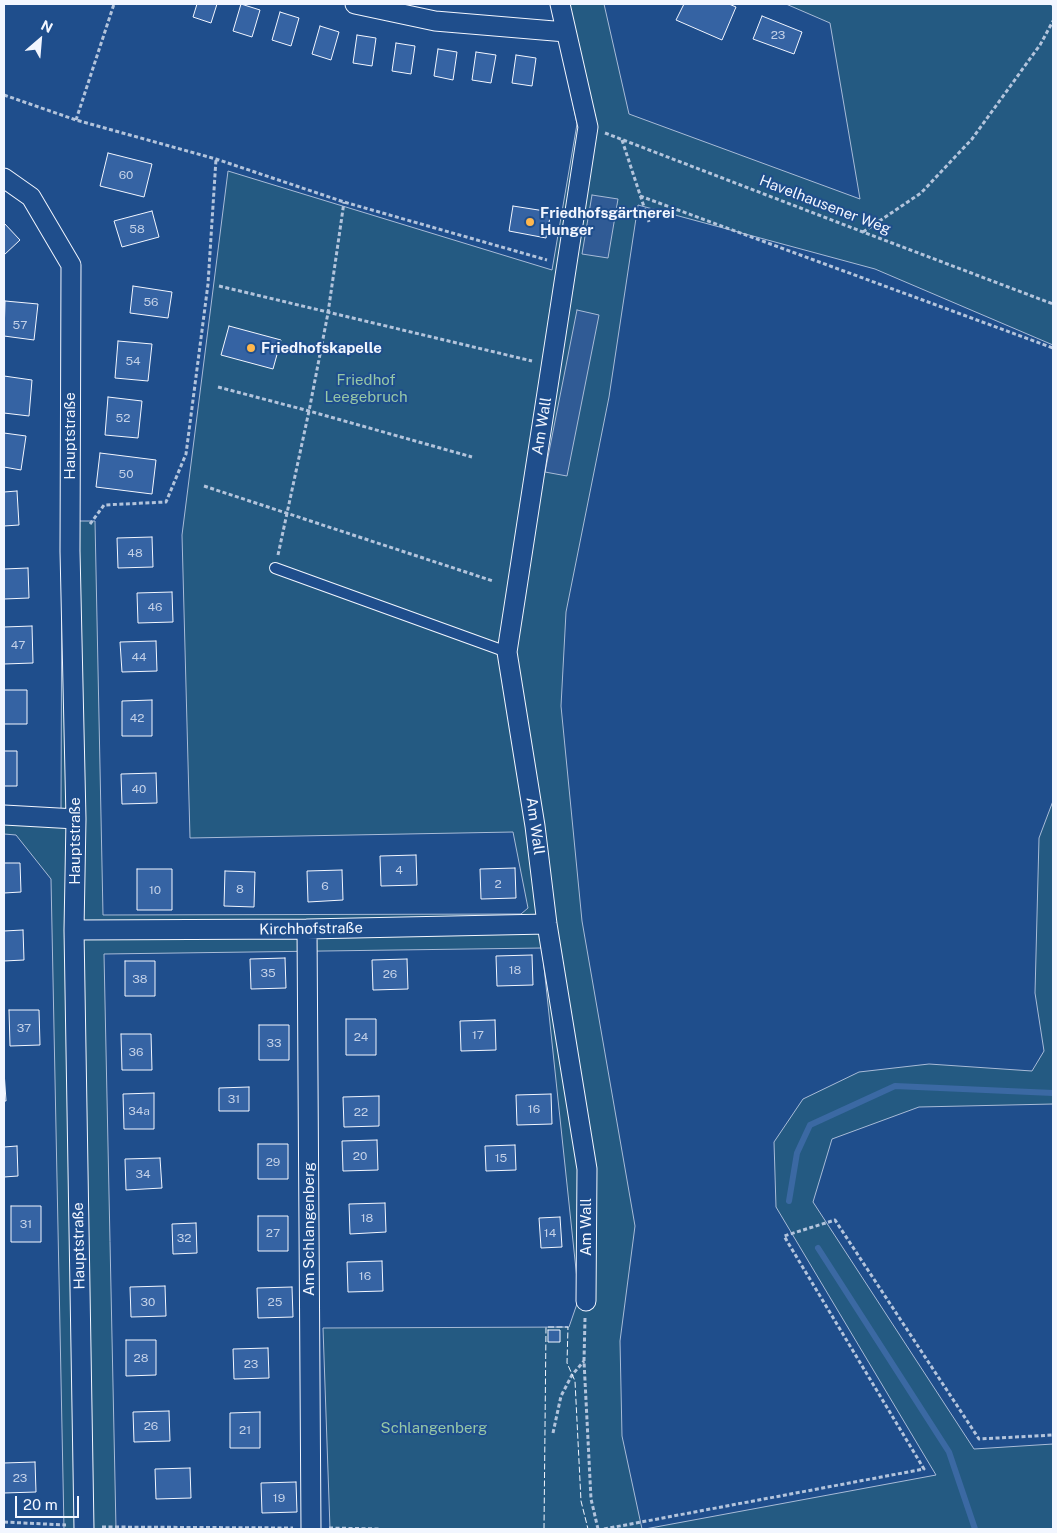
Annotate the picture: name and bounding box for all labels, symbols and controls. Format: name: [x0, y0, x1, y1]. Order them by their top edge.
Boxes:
north arrow: [15, 15, 65, 65]
text: N: [38, 17, 55, 36]
house number: 23: [771, 28, 785, 42]
house number: 60: [119, 168, 133, 182]
street label: Havelhausener Weg: [757, 172, 893, 238]
place label: Friedhofsgärtnerei Hunger: [540, 204, 675, 239]
marker: Friedhofsgärtnerei Hunger: [524, 216, 536, 228]
house number: 58: [129, 222, 145, 236]
house number: 56: [143, 295, 159, 309]
house number: 57: [13, 318, 27, 332]
place label: Friedhofskapelle: [261, 339, 382, 357]
marker: Friedhofskapelle: [245, 342, 257, 354]
house number: 54: [125, 354, 141, 368]
park label: Friedhof Leegebruch: [324, 371, 408, 406]
street label: Hauptstraße: [61, 392, 79, 480]
street label: Am Wall: [529, 396, 555, 456]
house number: 52: [116, 411, 130, 425]
house number: 50: [118, 467, 134, 481]
house number: 48: [127, 546, 143, 560]
house number: 46: [147, 600, 163, 614]
house number: 47: [11, 638, 25, 652]
house number: 44: [131, 650, 147, 664]
house number: 42: [130, 711, 144, 725]
house number: 40: [132, 782, 146, 796]
street label: Am Wall: [522, 796, 548, 856]
street label: Hauptstraße: [66, 797, 84, 885]
house number: 4: [395, 863, 403, 877]
house number: 2: [494, 877, 502, 891]
house number: 6: [321, 879, 329, 893]
house number: 8: [236, 882, 244, 896]
house number: 10: [149, 883, 161, 897]
street label: Kirchhofstraße: [259, 919, 363, 939]
house number: 18: [509, 963, 521, 977]
house number: 35: [260, 966, 276, 980]
house number: 26: [383, 967, 397, 981]
house number: 38: [132, 972, 148, 986]
house number: 37: [17, 1021, 31, 1035]
house number: 17: [472, 1028, 484, 1042]
house number: 24: [354, 1030, 368, 1044]
house number: 33: [266, 1036, 282, 1050]
house number: 36: [129, 1045, 143, 1059]
house number: 31: [228, 1092, 240, 1106]
house number: 16: [528, 1102, 540, 1116]
house number: 34a: [128, 1104, 150, 1118]
house number: 22: [354, 1105, 368, 1119]
house number: 20: [353, 1149, 367, 1163]
house number: 15: [495, 1151, 507, 1165]
house number: 29: [266, 1155, 280, 1169]
street label: Am Schlangenberg: [300, 1162, 318, 1296]
house number: 34: [135, 1167, 151, 1181]
street label: Am Wall: [577, 1198, 595, 1256]
street label: Hauptstraße: [69, 1202, 89, 1290]
house number: 18: [361, 1211, 373, 1225]
house number: 31: [20, 1217, 32, 1231]
house number: 27: [266, 1226, 280, 1240]
house number: 14: [544, 1226, 556, 1240]
house number: 32: [177, 1231, 191, 1245]
house number: 16: [359, 1269, 371, 1283]
house number: 30: [141, 1295, 155, 1309]
house number: 25: [268, 1295, 282, 1309]
house number: 28: [134, 1351, 148, 1365]
house number: 23: [244, 1357, 258, 1371]
house number: 26: [144, 1419, 158, 1433]
park label: Schlangenberg: [381, 1419, 487, 1437]
house number: 21: [239, 1423, 251, 1437]
house number: 23: [13, 1471, 27, 1485]
scale bar: [18, 1486, 81, 1518]
house number: 19: [273, 1491, 285, 1505]
text: 20 m: [23, 1496, 58, 1513]

